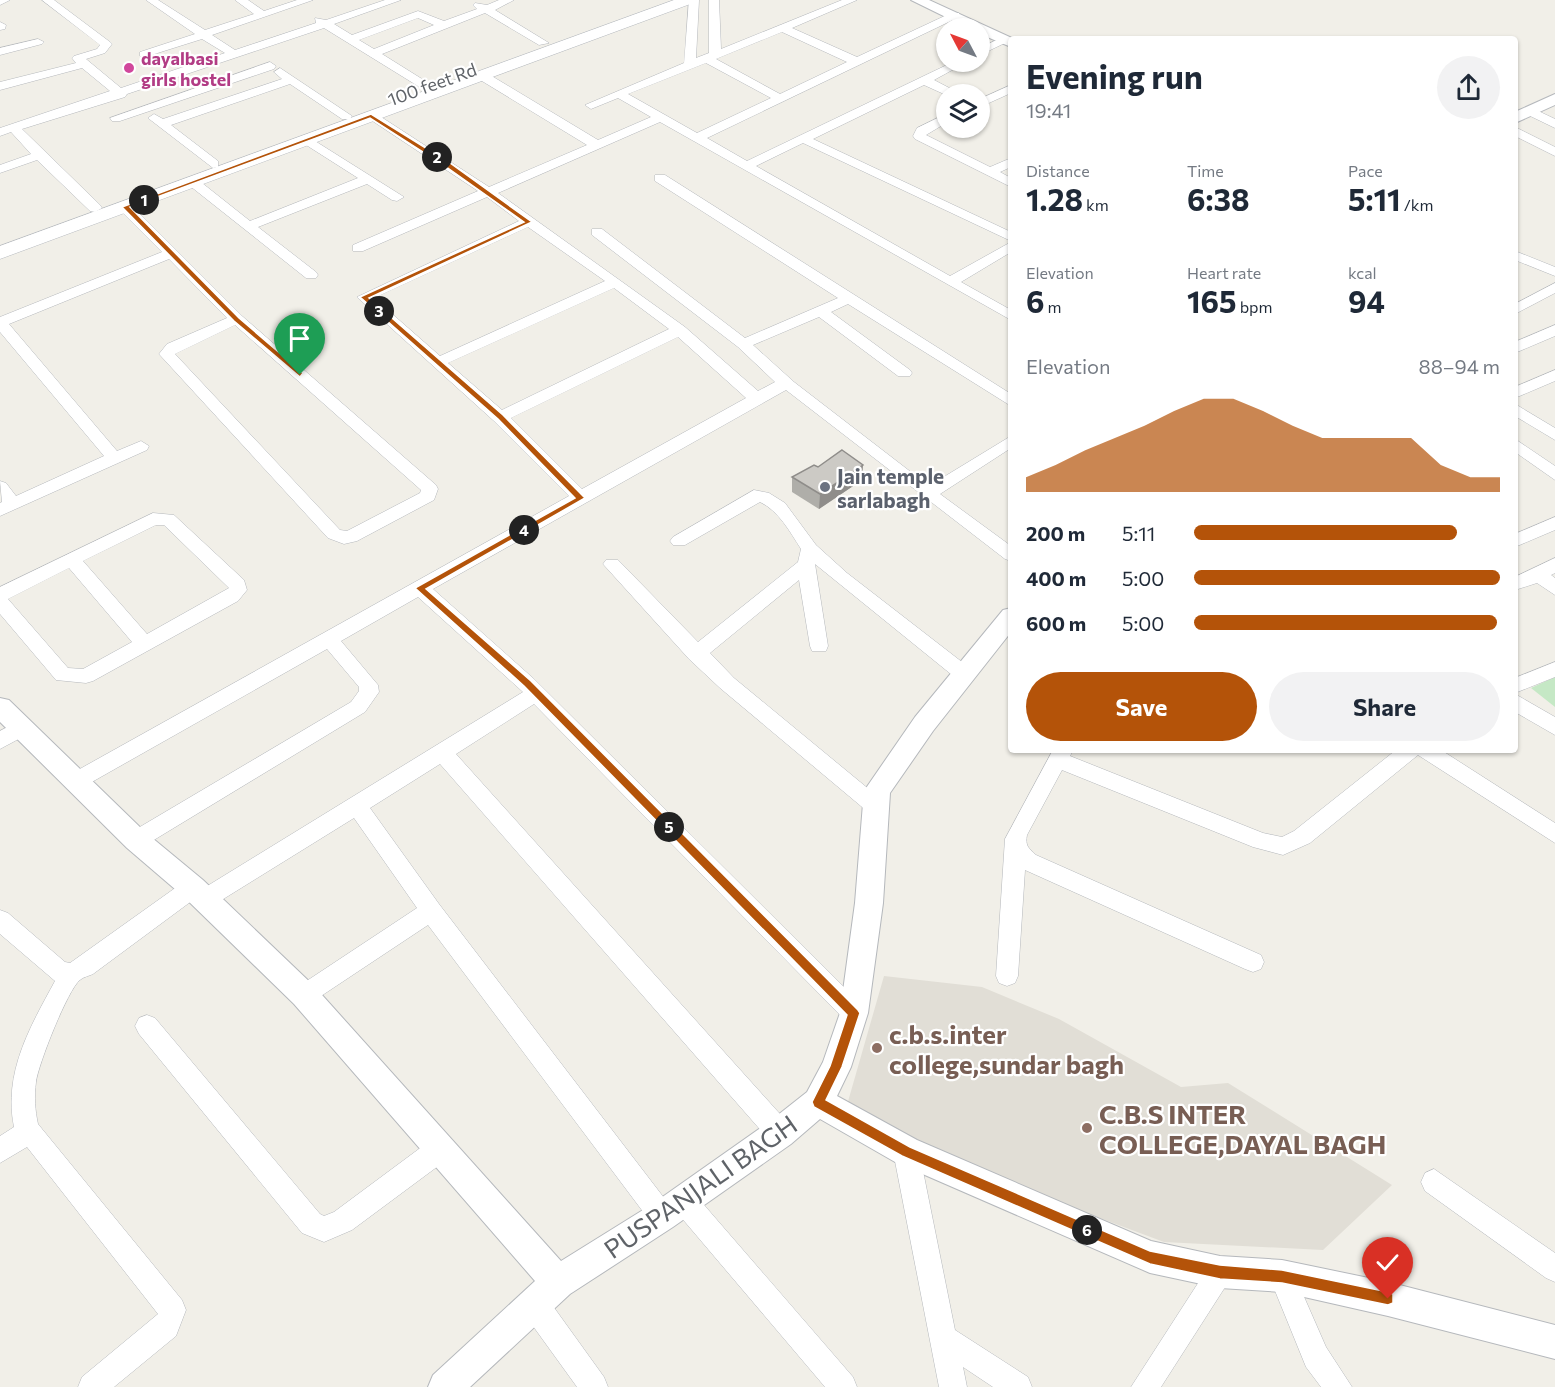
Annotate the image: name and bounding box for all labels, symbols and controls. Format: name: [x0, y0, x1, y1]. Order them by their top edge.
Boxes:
north arrow: [936, 18, 990, 72]
map controls: [936, 18, 990, 138]
place label: dayalbasi girls hostel: [141, 47, 231, 90]
text: Evening run: [1026, 55, 1203, 96]
button: share: [1437, 56, 1500, 119]
street label: 100 feet Rd: [385, 58, 479, 110]
marker: dayalbasi girls hostel: [122, 61, 136, 75]
button: layers: [936, 84, 990, 138]
text: 19:41: [1026, 98, 1071, 122]
pin: 2: [422, 142, 452, 172]
text: 2: [432, 147, 442, 166]
text: Distance: [1026, 161, 1090, 180]
text: Time: [1187, 161, 1224, 180]
text: Pace: [1348, 161, 1383, 180]
text: 1.28: [1026, 180, 1083, 217]
text: 6:38: [1187, 180, 1249, 217]
text: 5:11: [1348, 180, 1401, 217]
pin: 1: [129, 185, 159, 215]
text: 1: [140, 190, 148, 209]
text: km: [1083, 195, 1109, 214]
text: /km: [1401, 195, 1433, 214]
text: Elevation: [1026, 263, 1094, 282]
text: Heart rate: [1187, 263, 1261, 282]
text: kcal: [1348, 263, 1377, 282]
text: 6: [1026, 282, 1045, 319]
text: 165: [1187, 282, 1237, 319]
text: 94: [1348, 282, 1385, 319]
pin: 3: [364, 296, 394, 326]
text: m: [1045, 297, 1062, 316]
text: bpm: [1237, 297, 1273, 316]
text: 3: [374, 301, 384, 320]
pin: [274, 313, 325, 375]
icon: arrive: [283, 322, 316, 355]
text: Elevation: [1026, 354, 1111, 378]
text: 88–94 m: [1419, 354, 1500, 378]
place label: Jain temple sarlabagh: [837, 463, 944, 512]
marker: Jain temple sarlabagh: [818, 480, 832, 494]
pin: 4: [509, 515, 539, 545]
text: 4: [519, 520, 529, 539]
text: 200 m: [1026, 521, 1085, 545]
text: 5:11: [1122, 521, 1155, 545]
text: 400 m: [1026, 566, 1086, 590]
text: 5:00: [1122, 566, 1164, 590]
text: 600 m: [1026, 611, 1086, 635]
text: 5:00: [1122, 611, 1164, 635]
button: Save: [1026, 672, 1257, 741]
button: Share: [1269, 672, 1500, 741]
pin: 5: [654, 812, 684, 842]
text: 5: [664, 817, 674, 836]
place label: c.b.s.inter college,sundar bagh: [889, 1018, 1124, 1079]
marker: c.b.s.inter college,sundar bagh: [870, 1041, 884, 1055]
place label: C.B.S INTER COLLEGE,DAYAL BAGH: [1099, 1098, 1386, 1159]
street label: PUSPANJALI BAGH: [598, 1108, 802, 1264]
marker: C.B.S INTER COLLEGE,DAYAL BAGH: [1080, 1121, 1094, 1135]
pin: 6: [1072, 1215, 1102, 1245]
text: 6: [1082, 1220, 1092, 1239]
pin: [1362, 1237, 1413, 1299]
icon: check: [1371, 1246, 1404, 1279]

